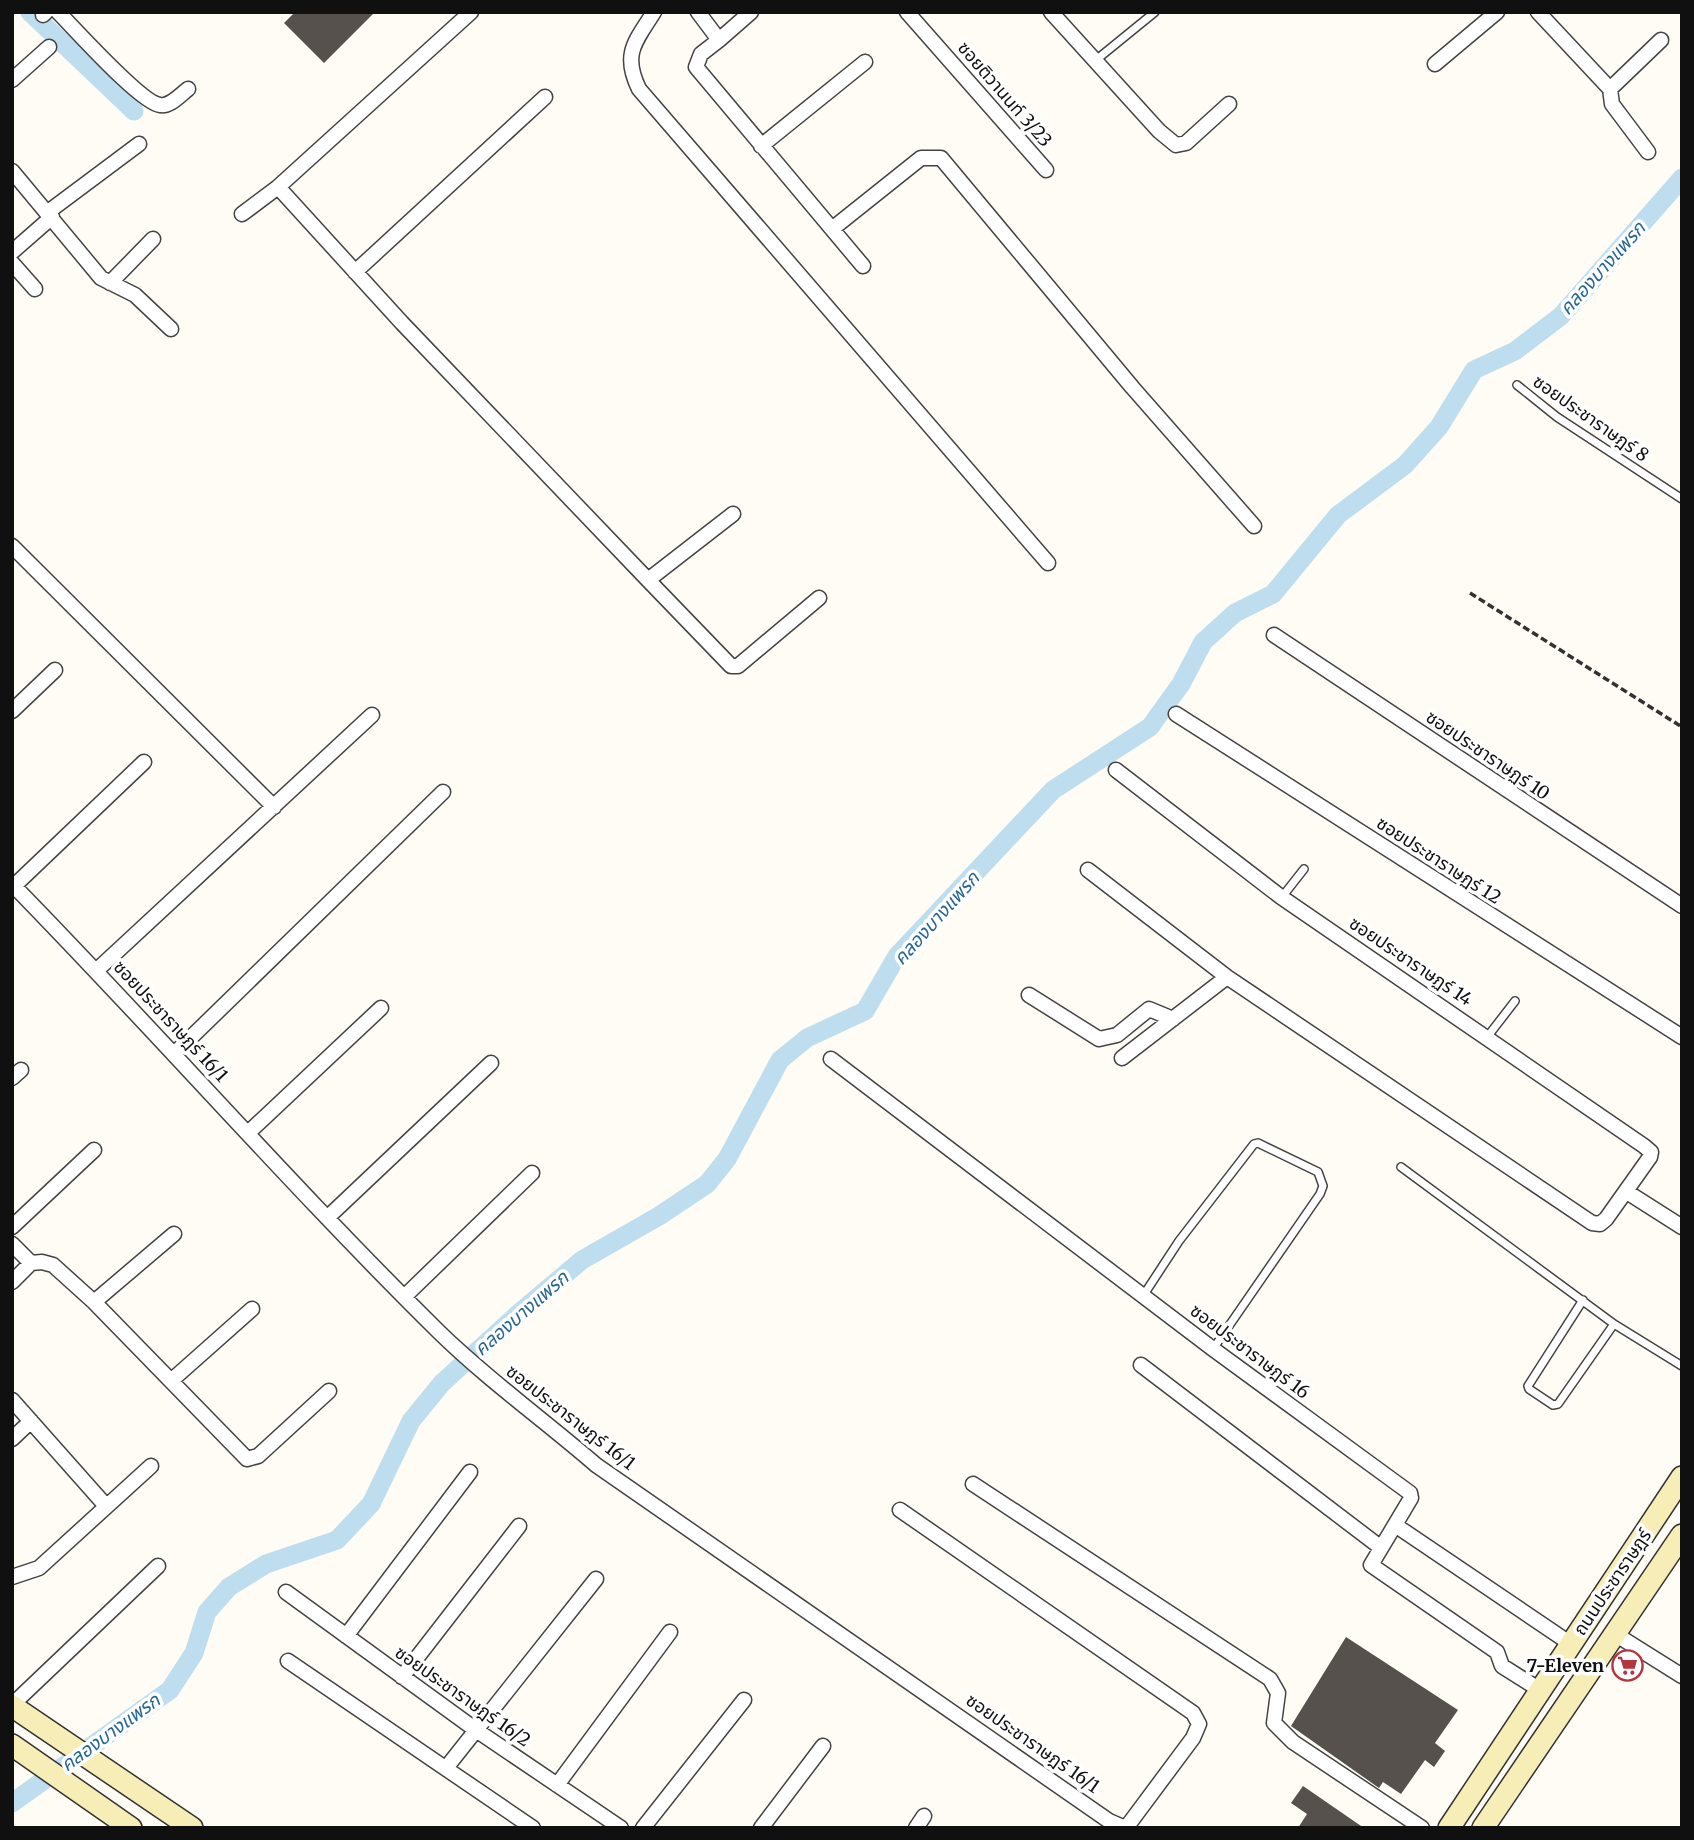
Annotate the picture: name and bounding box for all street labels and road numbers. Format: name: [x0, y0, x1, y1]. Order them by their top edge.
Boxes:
street label: ซอยติวานนท์ 3/23: [953, 36, 1057, 152]
street label: ซอยประชาราษฎร์ 8: [1529, 370, 1653, 466]
street label: ซอยประชาราษฏร์ 10: [1422, 705, 1554, 805]
street label: ซอยประชาราษฏร์ 12: [1372, 811, 1506, 909]
street label: ซอยประชาราษฏร์ 14: [1345, 911, 1477, 1011]
street label: ซอยประชาราษฎร์ 16/1: [109, 955, 233, 1087]
street label: ซอยประชาราษฎร์ 16: [1186, 1299, 1314, 1404]
street label: ซอยประชาราษฎร์ 16/1: [502, 1359, 640, 1475]
street label: ถนนประชาราษฎร์: [1568, 1524, 1656, 1639]
street label: ซอยประชาราษฎร์ 16/2: [391, 1641, 535, 1751]
street label: ซอยประชาราษฎร์ 16/1: [962, 1688, 1104, 1798]

